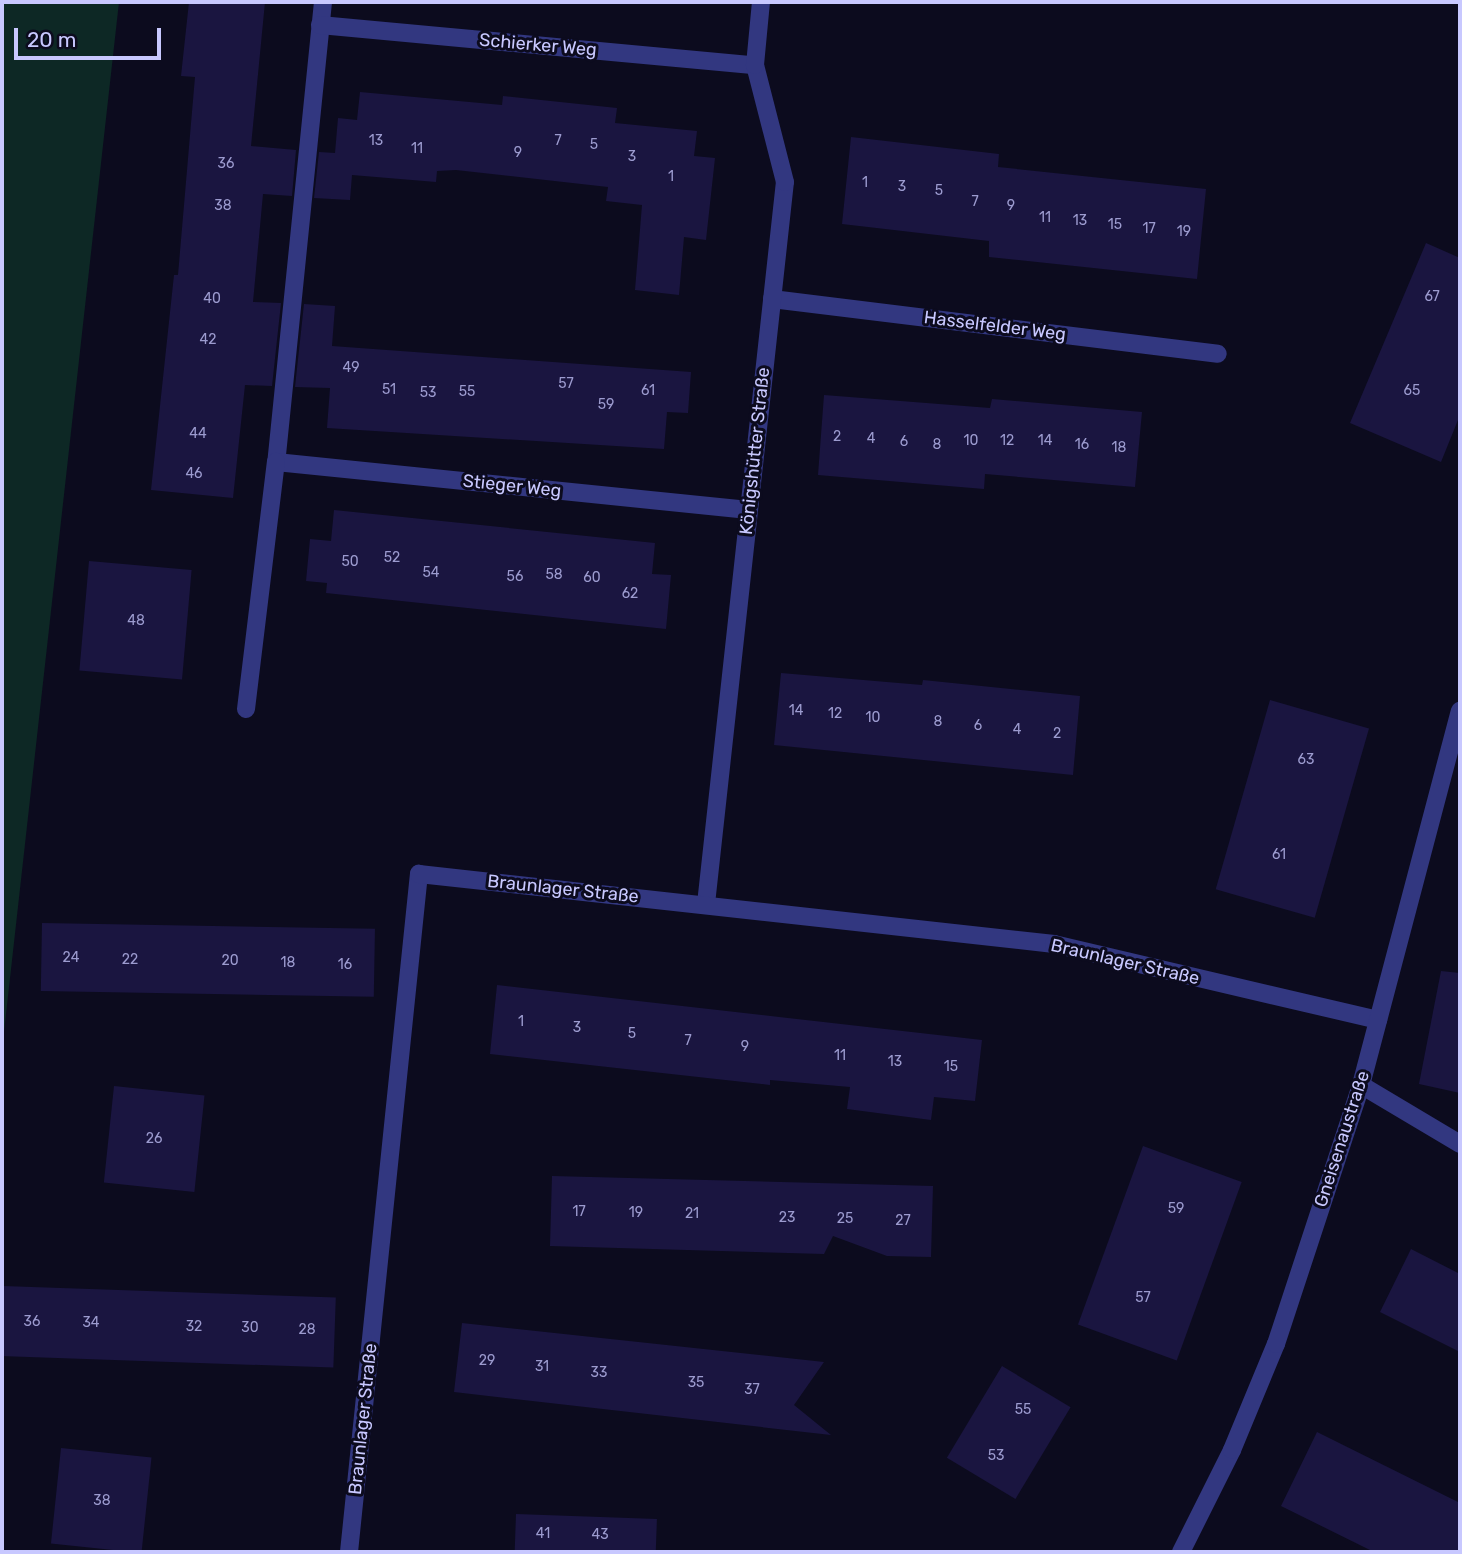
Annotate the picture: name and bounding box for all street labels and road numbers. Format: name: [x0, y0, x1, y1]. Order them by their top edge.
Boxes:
street label: Schierker Weg: [478, 29, 598, 61]
street label: Hasselfelder Weg: [922, 307, 1068, 345]
street label: Königshütter Straße: [735, 366, 775, 536]
street label: Stieger Weg: [461, 470, 563, 502]
street label: Braunlager Straße: [486, 870, 640, 908]
street label: Braunlager Straße: [1048, 934, 1202, 990]
street label: Gneisenaustraße: [1310, 1068, 1374, 1210]
street label: Braunlager Straße: [344, 1342, 382, 1496]

